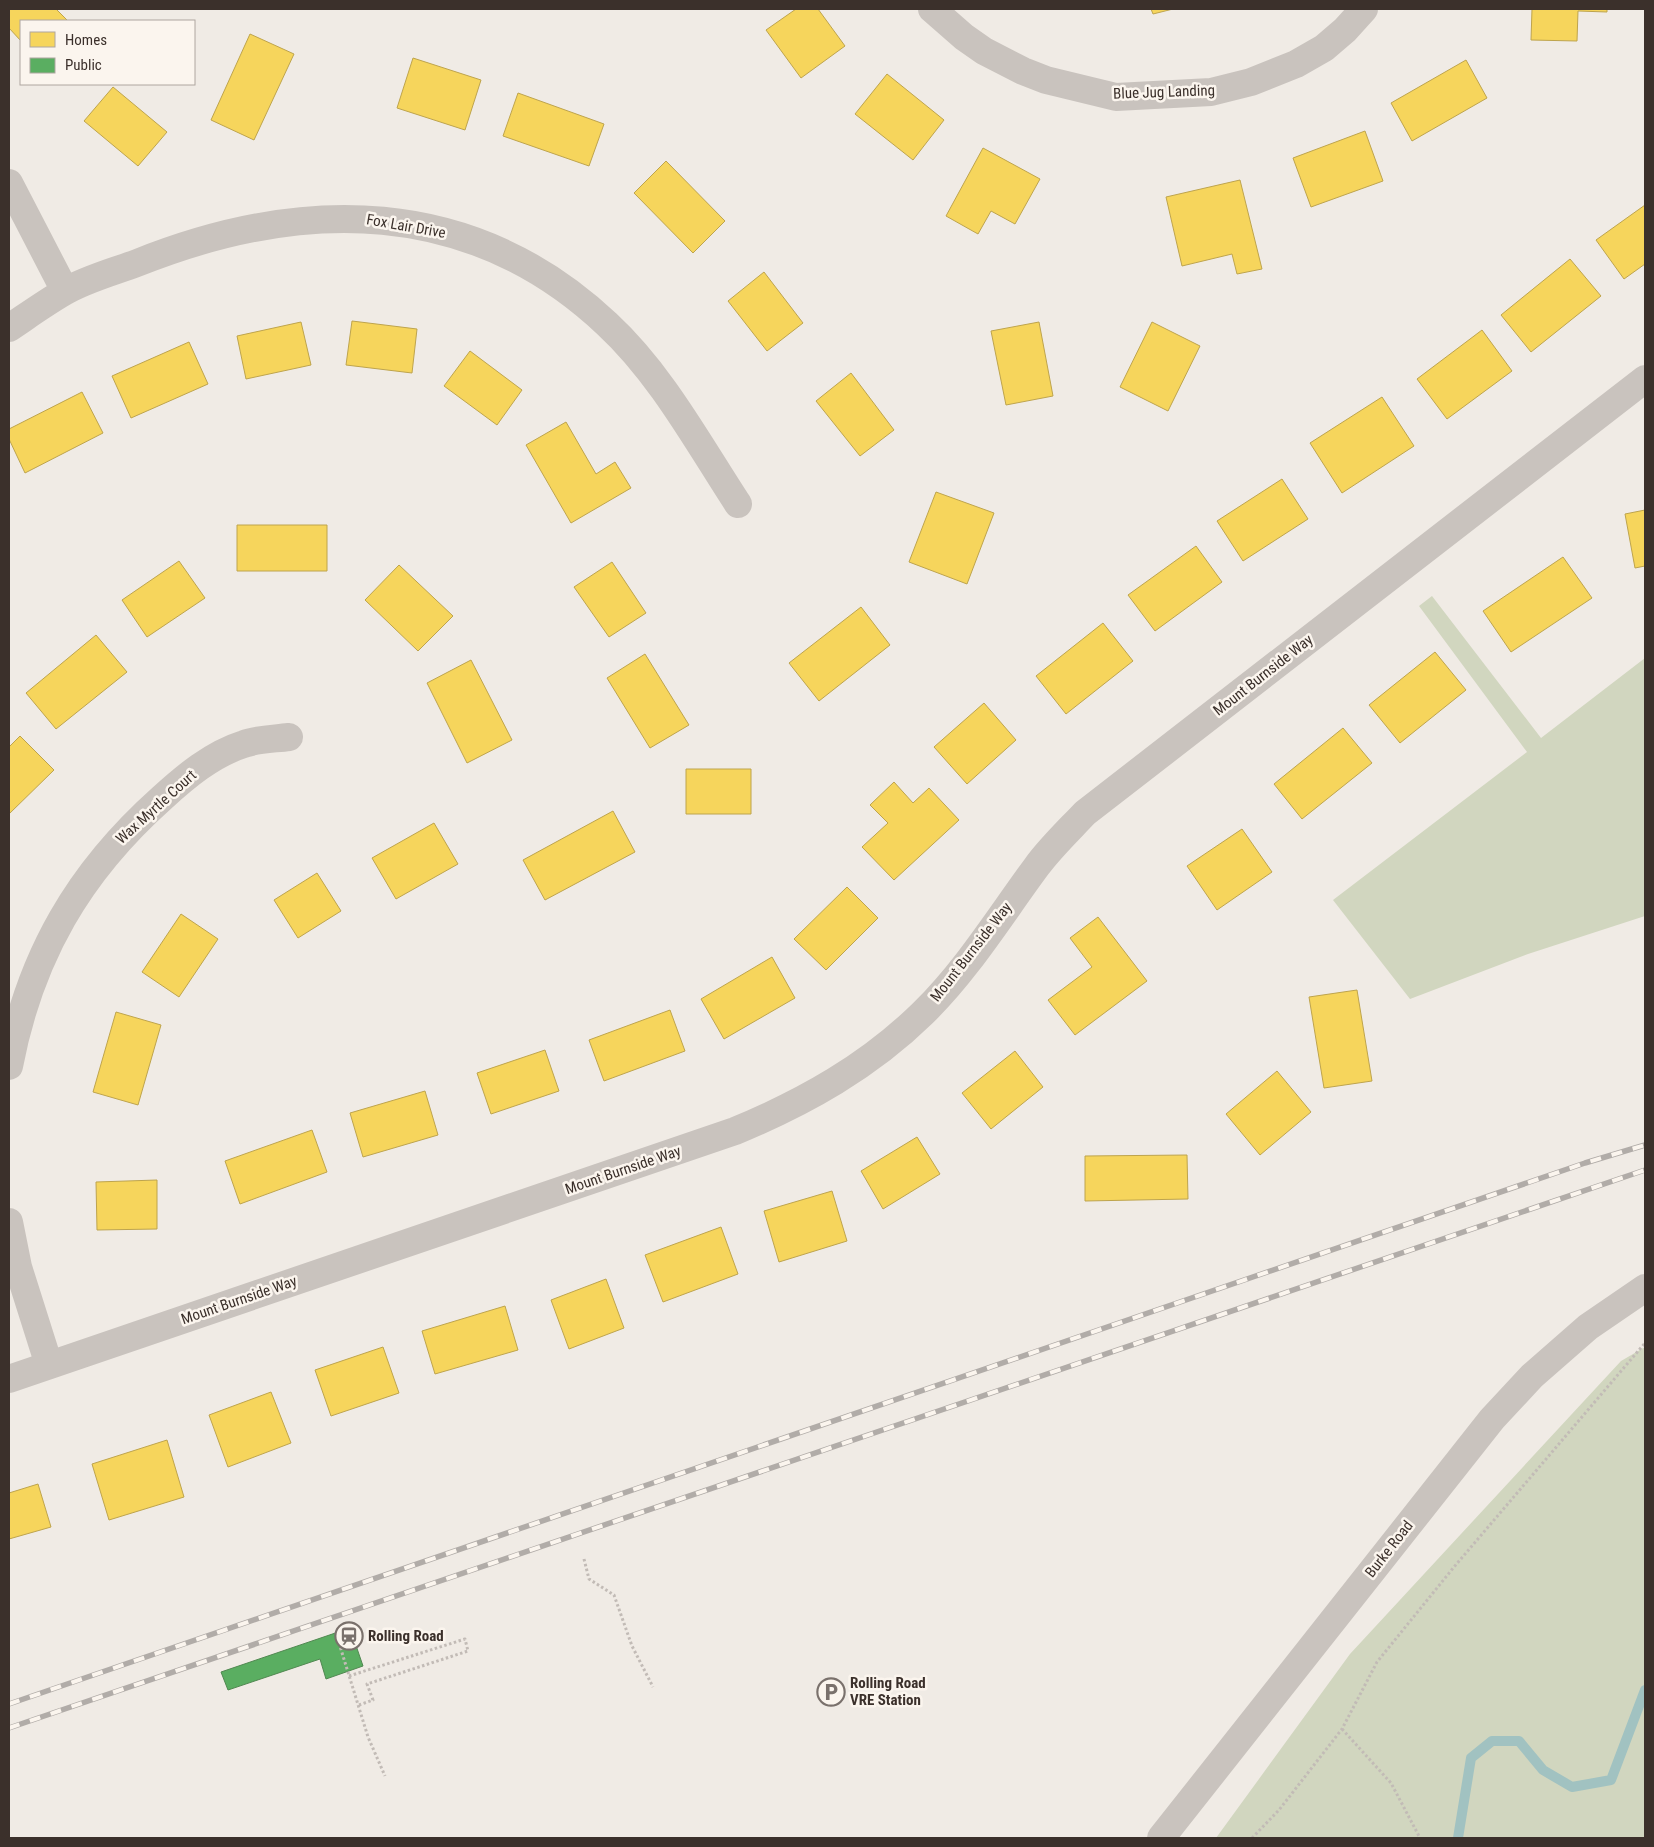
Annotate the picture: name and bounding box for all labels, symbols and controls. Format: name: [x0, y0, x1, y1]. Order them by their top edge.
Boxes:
legend: [20, 20, 195, 85]
text: Homes: [65, 31, 107, 49]
text: Public: [65, 56, 102, 74]
street label: Blue Jug Landing: [1113, 81, 1215, 103]
street label: Fox Lair Drive: [365, 210, 447, 242]
street label: Mount Burnside Way: [1210, 631, 1316, 719]
street label: Wax Myrtle Court: [112, 766, 200, 848]
street label: Mount Burnside Way: [927, 899, 1015, 1005]
street label: Mount Burnside Way: [563, 1142, 683, 1198]
street label: Mount Burnside Way: [179, 1272, 299, 1328]
street label: Burke Road: [1361, 1517, 1417, 1581]
station icon: Rolling Road: [334, 1621, 364, 1651]
place label: Rolling Road: [368, 1627, 444, 1645]
place label: Rolling Road VRE Station: [850, 1674, 926, 1709]
parking icon: Rolling Road VRE Station: [816, 1677, 846, 1707]

